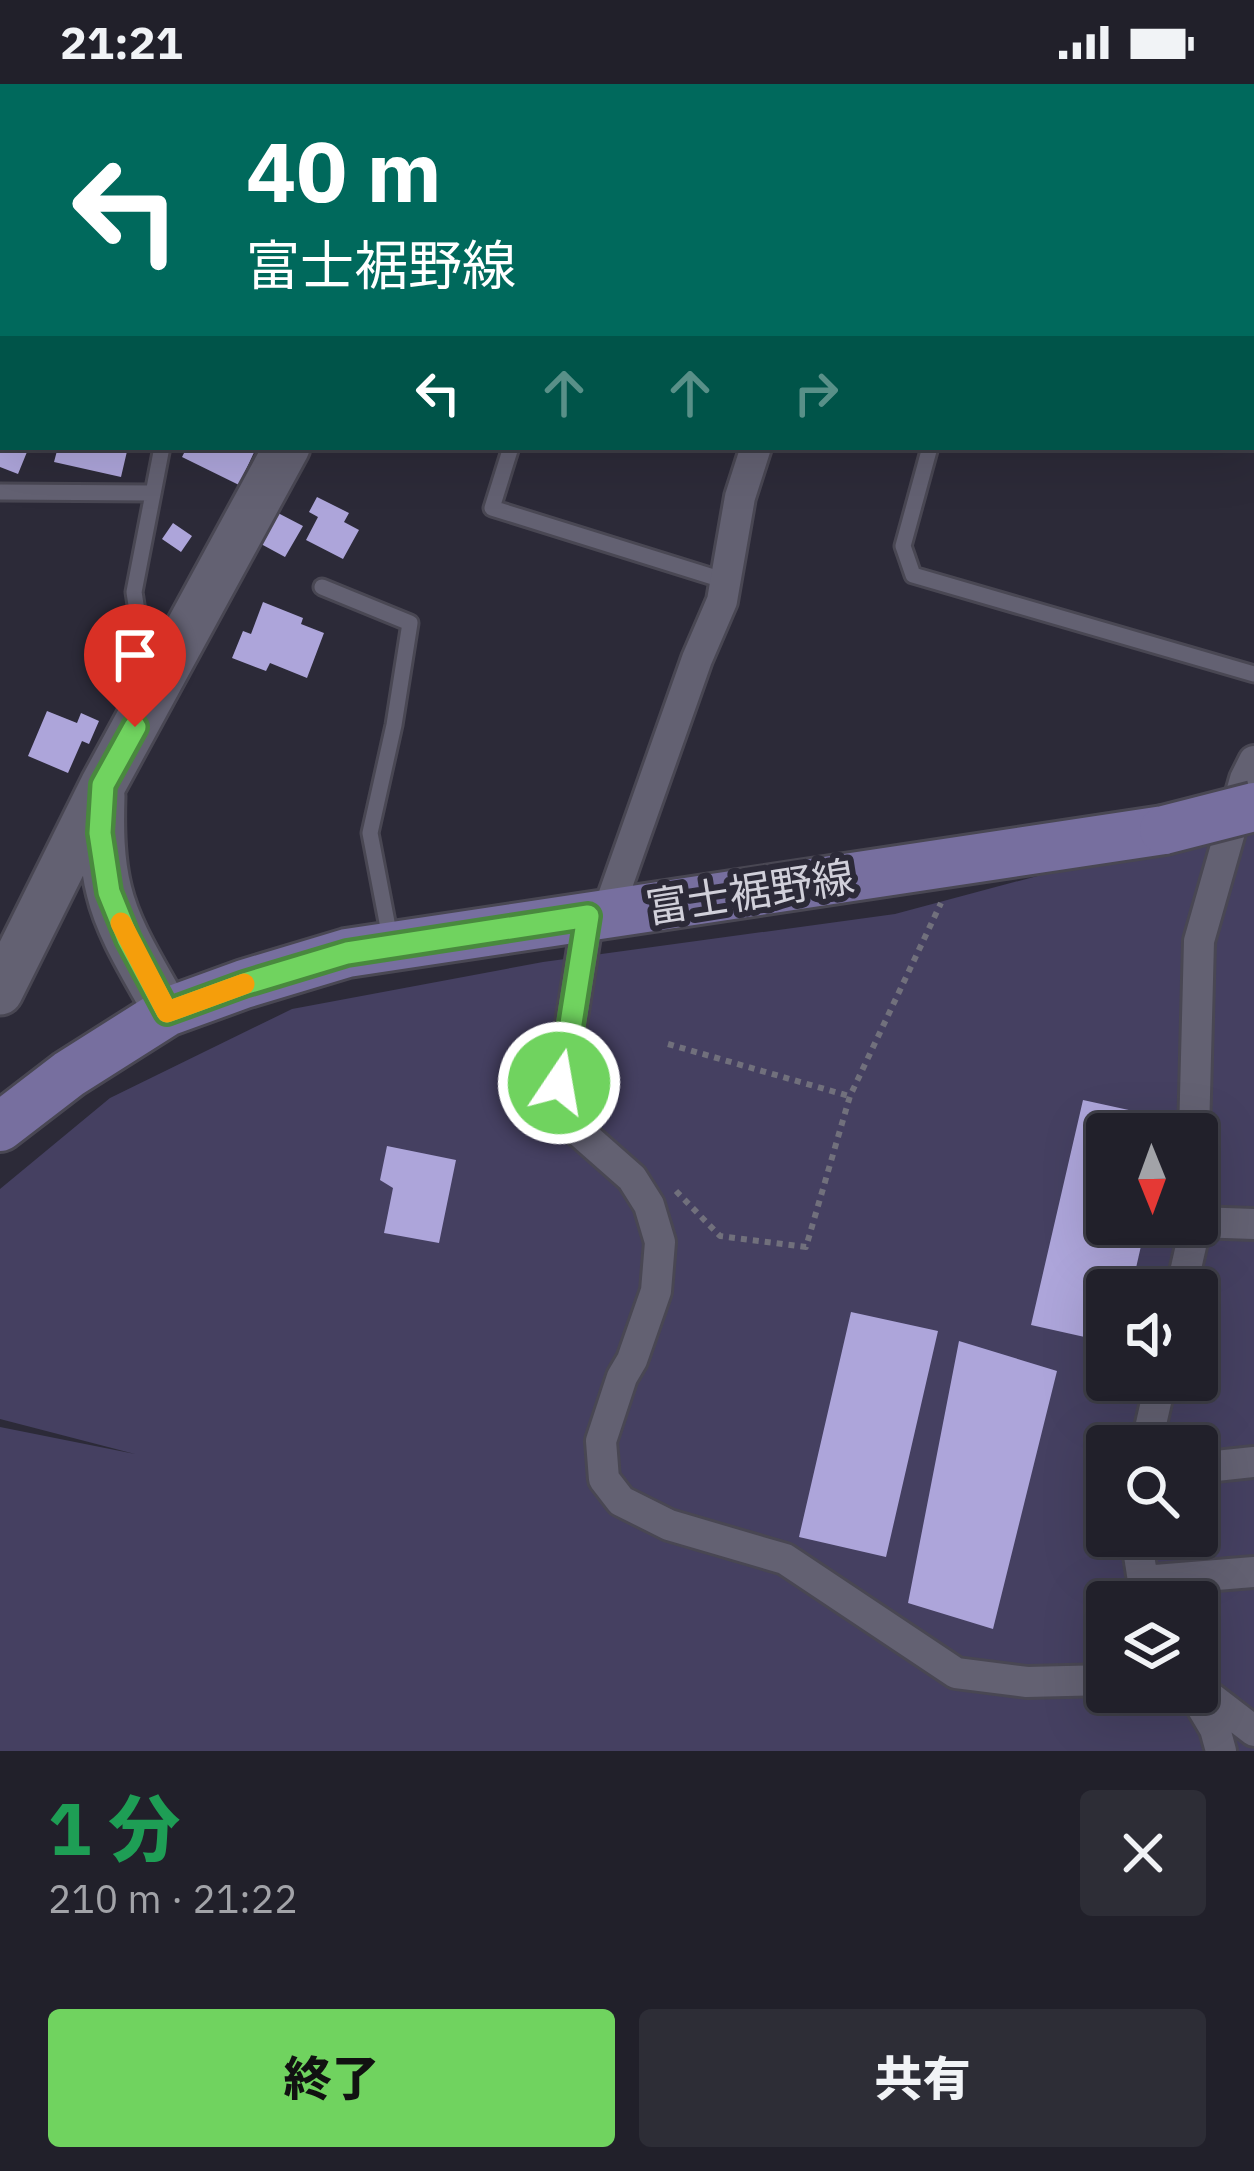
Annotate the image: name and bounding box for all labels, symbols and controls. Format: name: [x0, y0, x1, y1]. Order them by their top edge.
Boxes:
text: 21:21: [60, 13, 183, 71]
text: 40 m: [246, 116, 442, 225]
icon: left: [48, 132, 204, 288]
text: 富士裾野線: [246, 230, 516, 300]
icon: left: [405, 360, 471, 426]
icon: ahead: [531, 360, 597, 426]
icon: ahead: [657, 360, 723, 426]
icon: right: [783, 360, 849, 426]
pin: [84, 604, 186, 727]
icon: arrive: [102, 622, 168, 688]
street label: 富士裾野線: [642, 848, 858, 935]
position arrow: [496, 1020, 622, 1146]
north arrow: [1086, 1113, 1218, 1245]
map controls: [1086, 1113, 1218, 1713]
button: sound: [1086, 1269, 1218, 1401]
button: search: [1086, 1425, 1218, 1557]
button: layers: [1086, 1581, 1218, 1713]
text: 1 分: [48, 1781, 180, 1875]
button: close: [1080, 1790, 1206, 1916]
text: 210 m · 21:22: [48, 1873, 298, 1924]
button: 終了: [48, 2009, 615, 2147]
button: 共有: [639, 2009, 1206, 2147]

